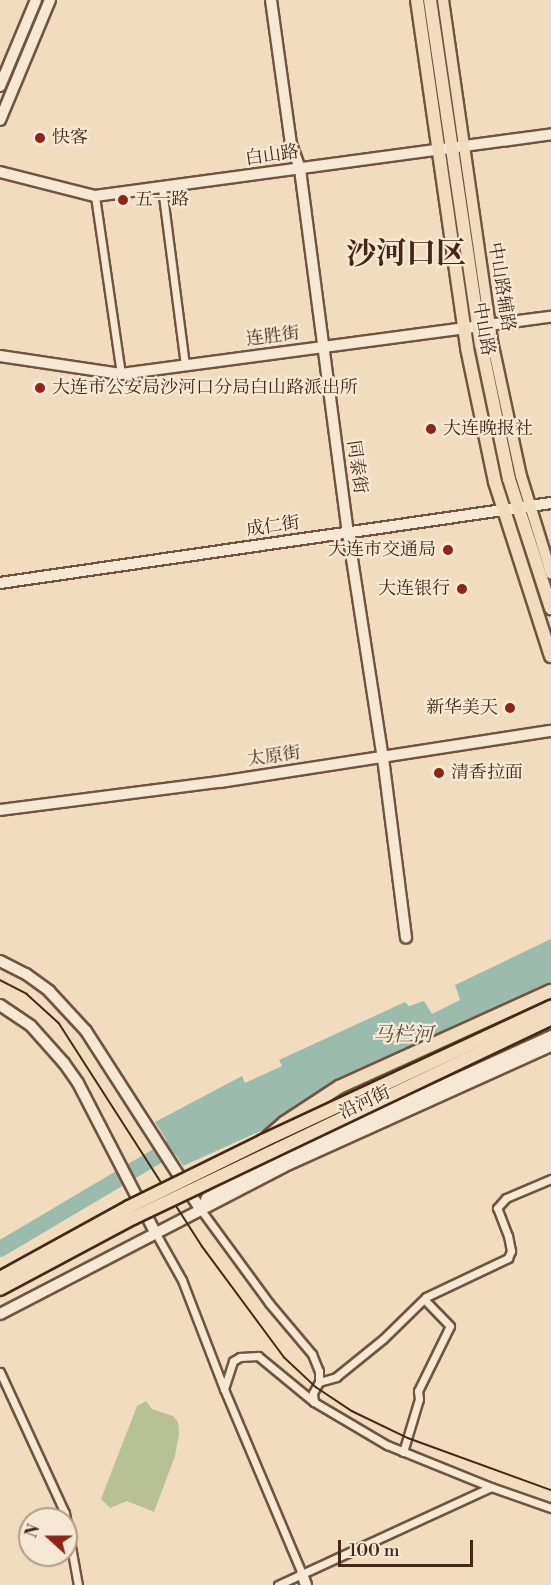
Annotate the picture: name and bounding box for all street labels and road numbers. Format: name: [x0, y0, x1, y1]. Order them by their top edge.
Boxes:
street label: 白山路: [244, 142, 300, 170]
street label: 中山路辅路: [483, 241, 519, 333]
street label: 中山路: [468, 301, 498, 357]
street label: 连胜街: [245, 323, 301, 351]
street label: 同泰街: [342, 439, 370, 495]
street label: 成仁街: [245, 513, 301, 541]
street label: 太原街: [246, 743, 302, 771]
street label: 沿河街: [336, 1082, 394, 1124]

